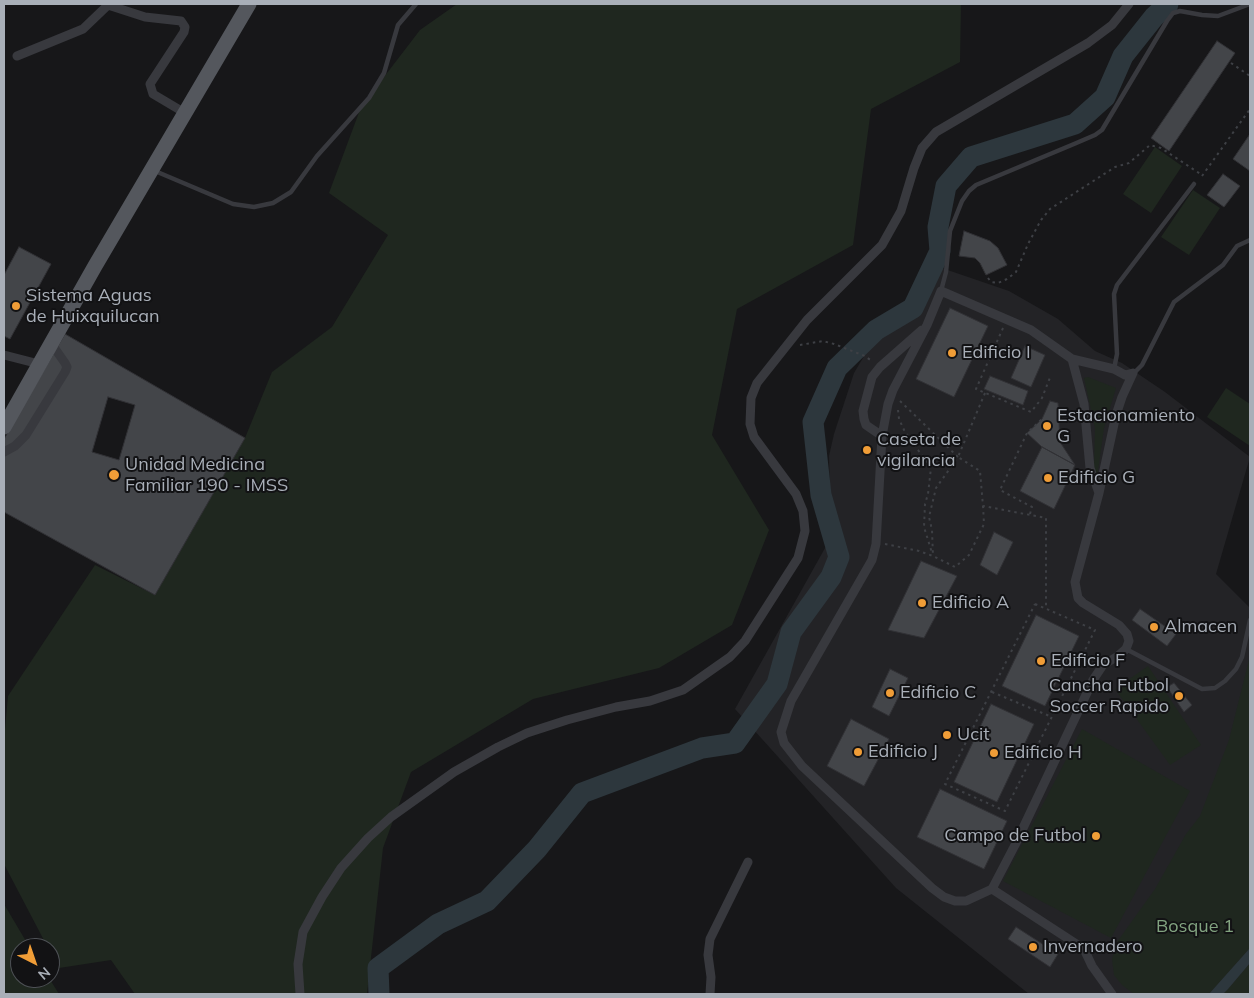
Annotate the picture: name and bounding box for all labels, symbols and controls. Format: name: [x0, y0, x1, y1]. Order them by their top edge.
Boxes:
place label: Sistema Aguas de Huixquilucan: [26, 285, 159, 328]
marker: Sistema Aguas de Huixquilucan: [10, 300, 22, 312]
place label: Edificio I: [962, 342, 1031, 364]
marker: Edificio I: [946, 347, 958, 359]
place label: Estacionamiento G: [1057, 405, 1195, 448]
marker: Estacionamiento G: [1041, 420, 1053, 432]
place label: Caseta de vigilancia: [877, 429, 961, 472]
marker: Caseta de vigilancia: [861, 444, 873, 456]
place label: Unidad Medicina Familiar 190 - IMSS: [125, 454, 288, 496]
place label: Edificio G: [1058, 467, 1135, 489]
marker: Unidad Medicina Familiar 190 - IMSS: [107, 468, 121, 482]
marker: Edificio G: [1042, 472, 1054, 484]
place label: Edificio A: [932, 592, 1009, 614]
marker: Edificio A: [916, 597, 928, 609]
place label: Almacen: [1164, 616, 1237, 638]
marker: Almacen: [1148, 621, 1160, 633]
place label: Edificio F: [1051, 650, 1125, 672]
marker: Edificio F: [1035, 655, 1047, 667]
place label: Cancha Futbol Soccer Rapido: [1049, 675, 1169, 718]
place label: Edificio C: [900, 682, 976, 704]
marker: Edificio C: [884, 687, 896, 699]
marker: Cancha Futbol Soccer Rapido: [1173, 690, 1185, 702]
place label: Ucit: [957, 724, 990, 746]
marker: Ucit: [941, 729, 953, 741]
place label: Edificio J: [868, 741, 938, 763]
place label: Edificio H: [1004, 742, 1082, 764]
marker: Edificio J: [852, 746, 864, 758]
marker: Edificio H: [988, 747, 1000, 759]
place label: Campo de Futbol: [944, 825, 1086, 847]
marker: Campo de Futbol: [1090, 830, 1102, 842]
park label: Bosque 1: [1156, 916, 1234, 938]
place label: Invernadero: [1043, 936, 1143, 958]
north arrow: [10, 938, 60, 988]
marker: Invernadero: [1027, 941, 1039, 953]
text: N: [34, 963, 54, 984]

